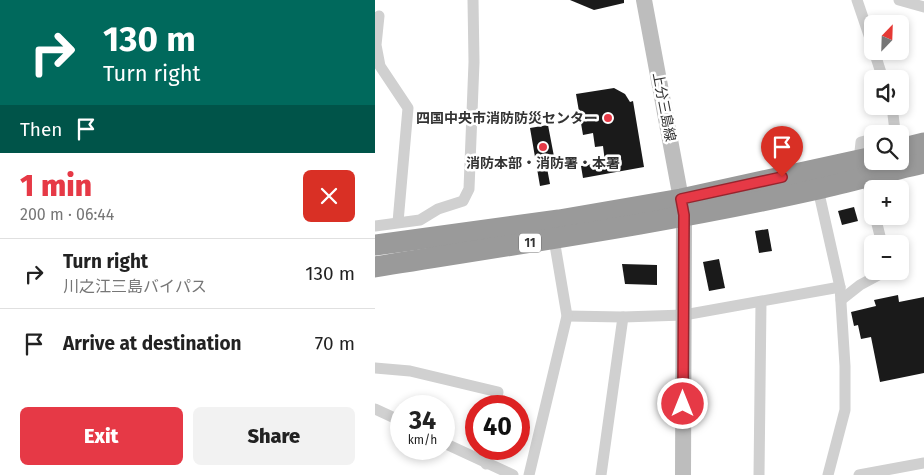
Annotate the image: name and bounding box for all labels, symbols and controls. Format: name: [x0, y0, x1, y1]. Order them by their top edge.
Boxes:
north arrow: [864, 15, 909, 60]
map controls: [864, 15, 909, 280]
text: 130 m: [103, 18, 196, 60]
icon: right: [20, 20, 85, 85]
text: Turn right: [103, 60, 200, 87]
button: sound: [864, 70, 909, 115]
street label: 上分三島線: [649, 71, 679, 143]
place label: 四国中央市消防防災センター: [416, 110, 598, 127]
marker: 四国中央市消防防災センター: [602, 112, 614, 124]
icon: arrive: [72, 115, 100, 143]
text: Then: [20, 118, 62, 141]
button: search: [864, 125, 909, 170]
pin: [761, 126, 803, 177]
icon: arrive: [768, 133, 796, 161]
marker: 消防本部・消防署・本署: [537, 141, 549, 153]
place label: 消防本部・消防署・本署: [466, 155, 620, 172]
text: 1 min: [20, 168, 92, 204]
button: close: [303, 170, 355, 222]
button: +: [864, 180, 909, 225]
text: 200 m · 06:44: [20, 205, 114, 224]
road number: 11: [519, 234, 541, 252]
button: −: [864, 235, 909, 280]
text: Turn right: [63, 250, 148, 273]
icon: right: [20, 260, 48, 288]
text: 130 m: [305, 262, 355, 285]
text: 川之江三島バイパス: [63, 277, 207, 296]
icon: arrive: [20, 330, 48, 358]
text: Arrive at destination: [63, 332, 242, 355]
text: 70 m: [315, 332, 355, 355]
position arrow: [656, 377, 708, 429]
speed limit sign: 40: [465, 395, 530, 460]
text: 34: [409, 406, 436, 436]
button: Exit: [20, 407, 183, 465]
button: Share: [193, 407, 355, 465]
text: km/h: [408, 433, 437, 447]

